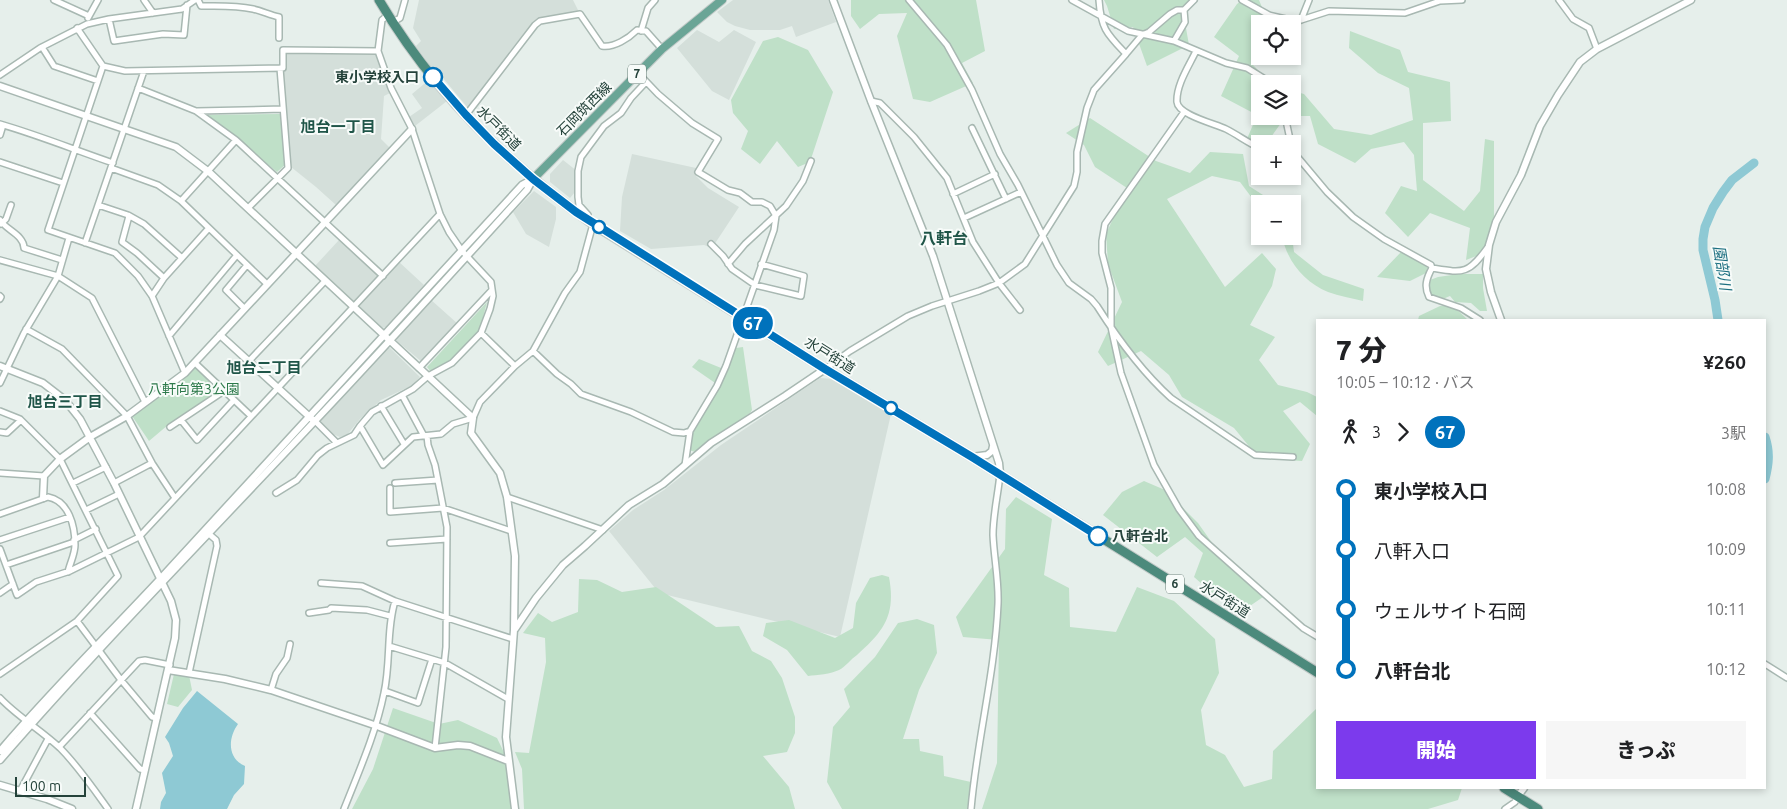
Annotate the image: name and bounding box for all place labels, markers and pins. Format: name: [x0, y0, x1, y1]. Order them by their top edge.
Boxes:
marker: 東小学校入口: [423, 67, 443, 87]
place label: 東小学校入口: [335, 69, 419, 85]
unlabelled marker: [592, 220, 606, 234]
unlabelled marker: [884, 401, 898, 415]
marker: 八軒台北: [1088, 526, 1108, 546]
place label: 八軒台北: [1112, 528, 1168, 544]

